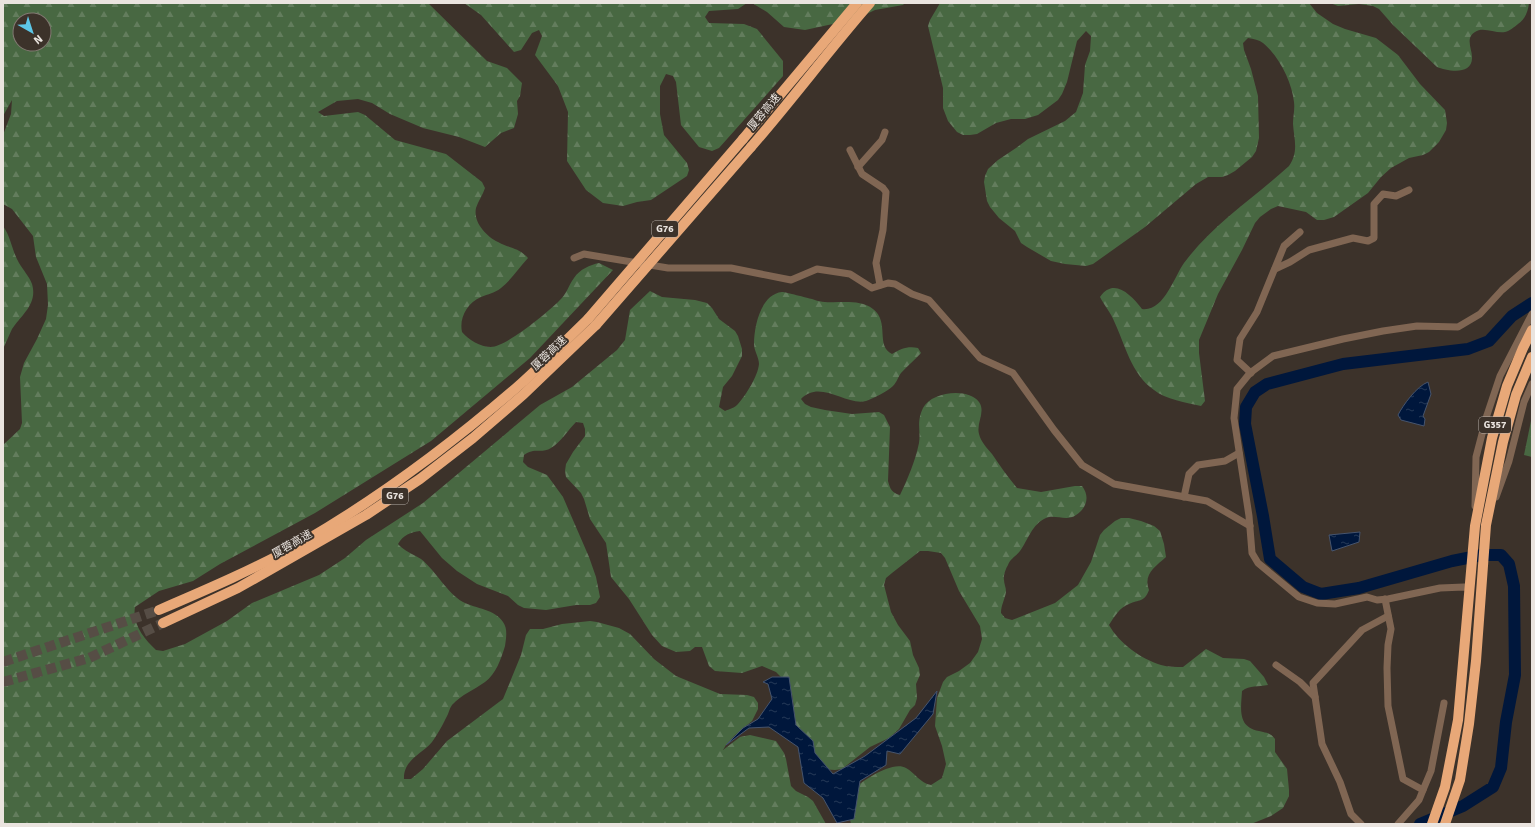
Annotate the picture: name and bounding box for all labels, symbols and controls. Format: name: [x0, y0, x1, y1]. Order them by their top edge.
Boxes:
north arrow: [12, 12, 52, 52]
text: N: [31, 32, 45, 47]
street label: 厦蓉高速: [745, 91, 783, 133]
road number: G76: [652, 221, 678, 237]
street label: 厦蓉高速: [529, 333, 569, 373]
road number: G357: [1479, 417, 1511, 433]
road number: G76: [382, 488, 408, 504]
street label: 厦蓉高速: [270, 527, 314, 561]

